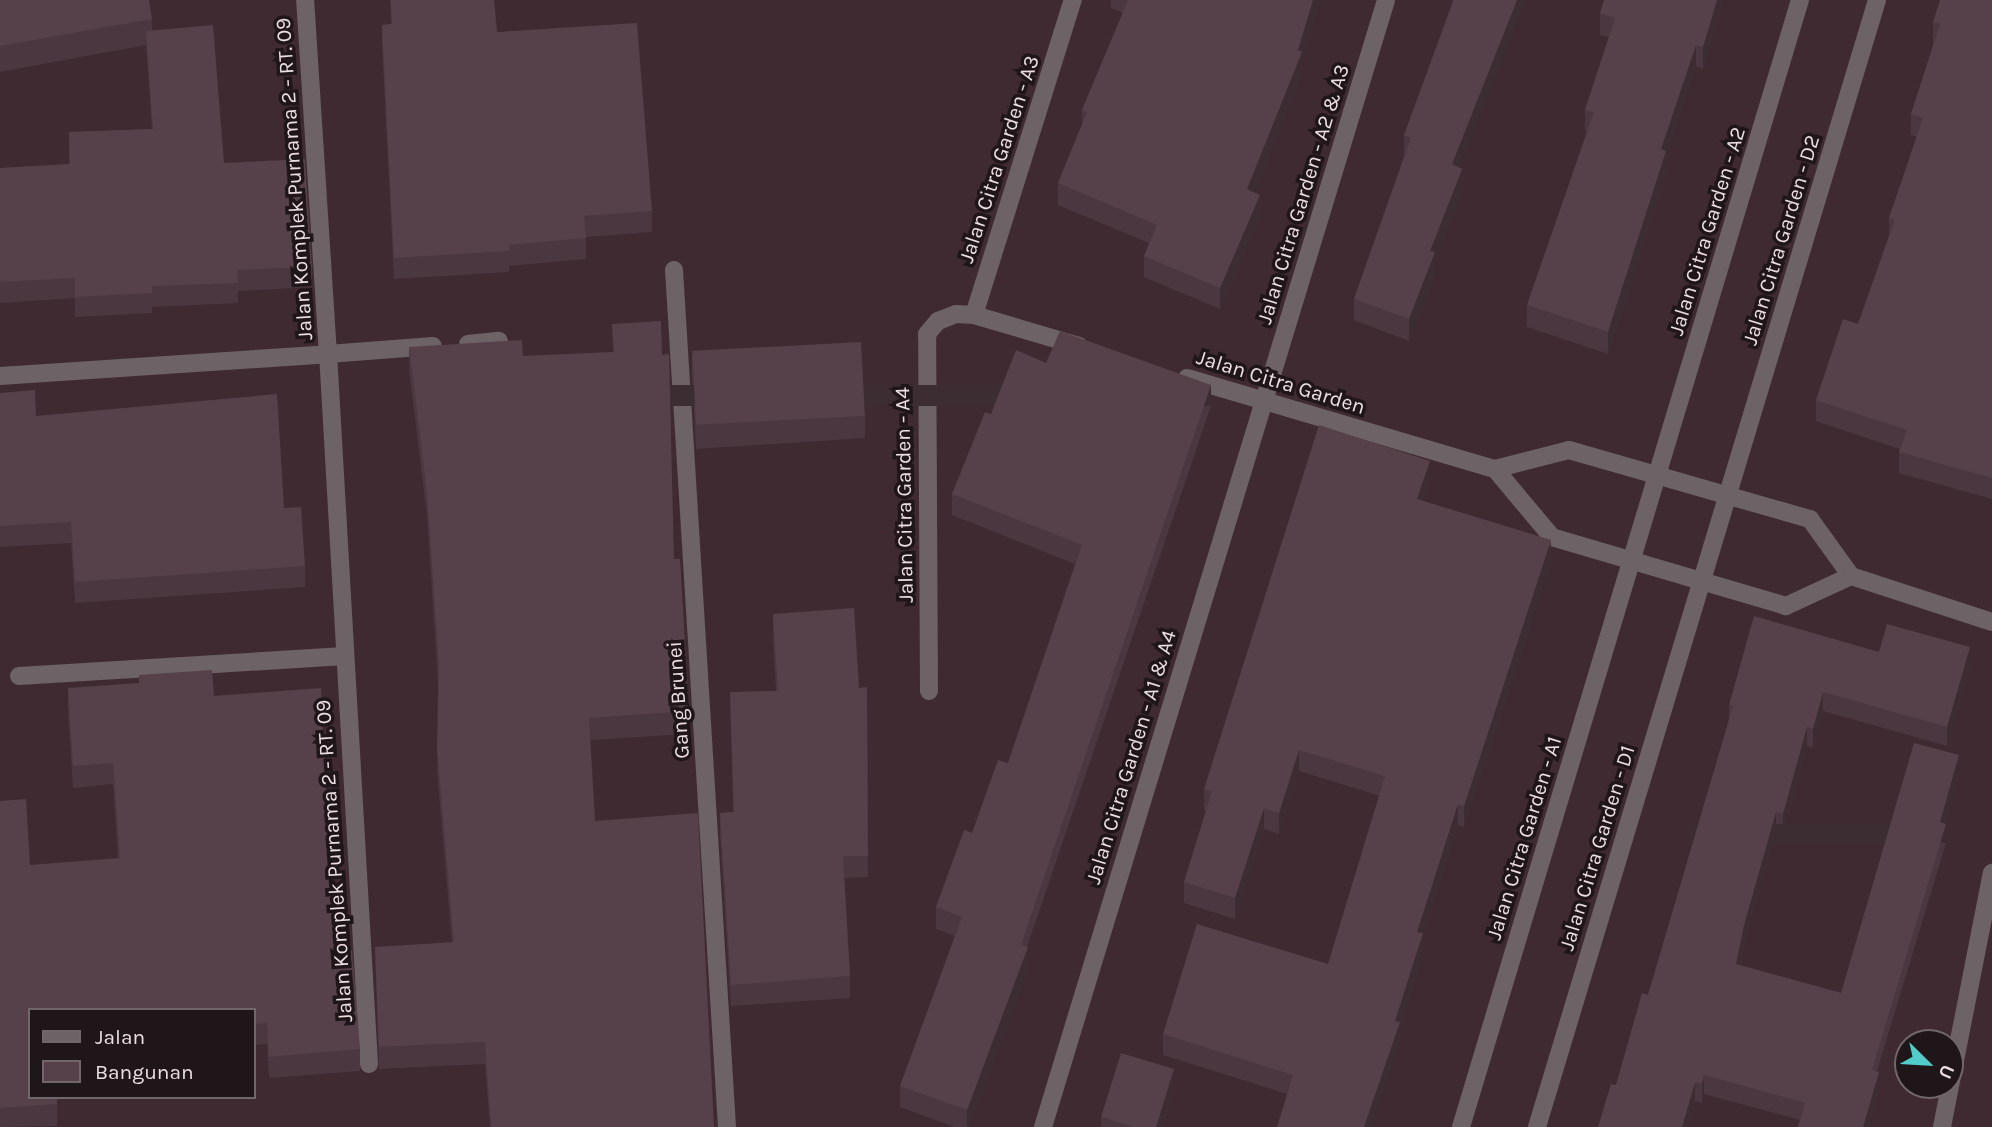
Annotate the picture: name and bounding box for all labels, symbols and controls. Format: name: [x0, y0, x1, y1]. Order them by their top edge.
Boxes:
street label: Jalan Komplek Purnama 2 - RT. 09: [270, 17, 318, 341]
street label: Jalan Citra Garden - A3: [954, 52, 1044, 266]
street label: Jalan Citra Garden - A2 & A3: [1251, 61, 1355, 327]
street label: Jalan Citra Garden - A2: [1663, 124, 1751, 338]
street label: Jalan Citra Garden - D2: [1737, 132, 1825, 348]
street label: Jalan Citra Garden: [1194, 344, 1368, 420]
street label: Jalan Citra Garden - A4: [890, 387, 918, 603]
street label: Jalan Citra Garden - A1 & A4: [1080, 627, 1182, 887]
street label: Gang Brunei: [661, 640, 695, 760]
street label: Jalan Komplek Purnama 2 - RT. 09: [310, 699, 358, 1023]
street label: Jalan Citra Garden - A1: [1481, 733, 1567, 943]
street label: Jalan Citra Garden - D1: [1554, 742, 1640, 954]
legend: [28, 1008, 256, 1099]
text: Jalan: [95, 1025, 145, 1049]
north arrow: [1894, 1029, 1964, 1099]
text: Bangunan: [95, 1060, 194, 1084]
text: U: [1934, 1061, 1959, 1082]

